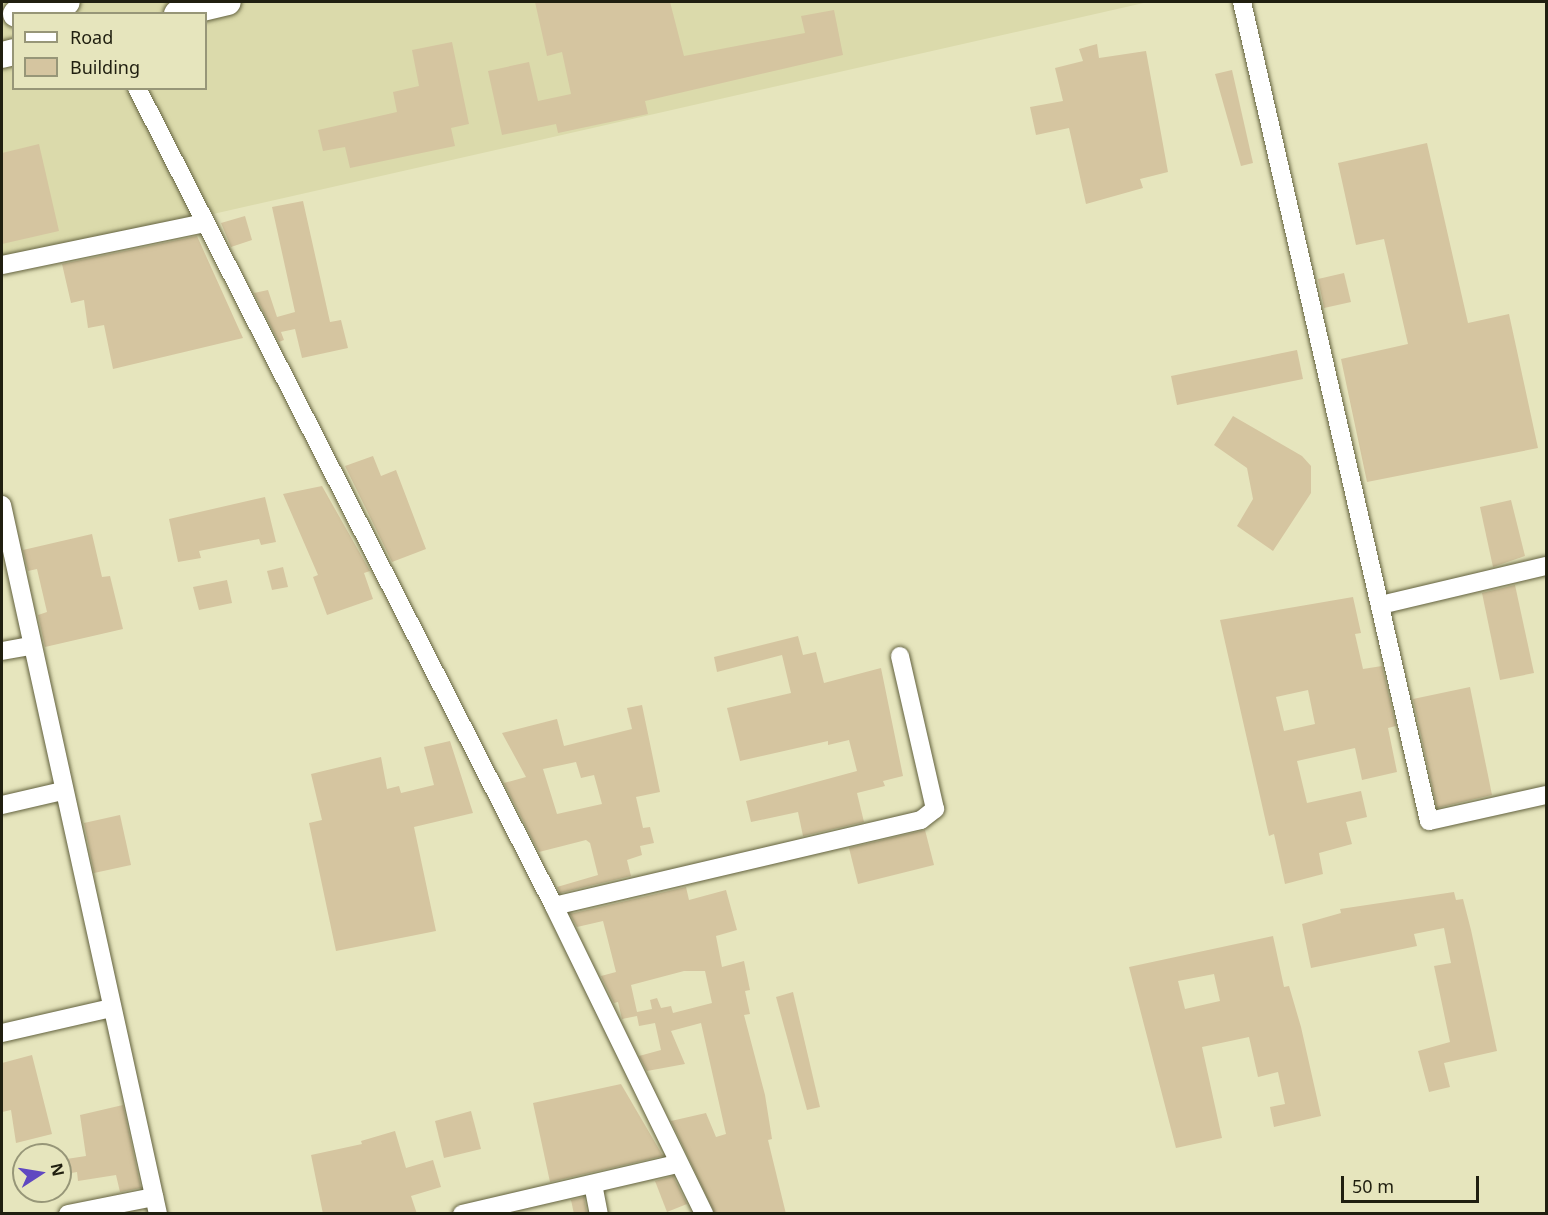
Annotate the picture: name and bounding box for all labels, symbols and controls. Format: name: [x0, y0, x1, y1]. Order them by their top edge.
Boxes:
legend: [12, 12, 207, 90]
text: Road: [70, 25, 113, 49]
text: Building: [70, 55, 140, 79]
north arrow: [12, 1143, 72, 1203]
text: N: [46, 1161, 70, 1178]
scale bar: [1344, 1164, 1482, 1202]
text: 50 m: [1352, 1174, 1394, 1198]

